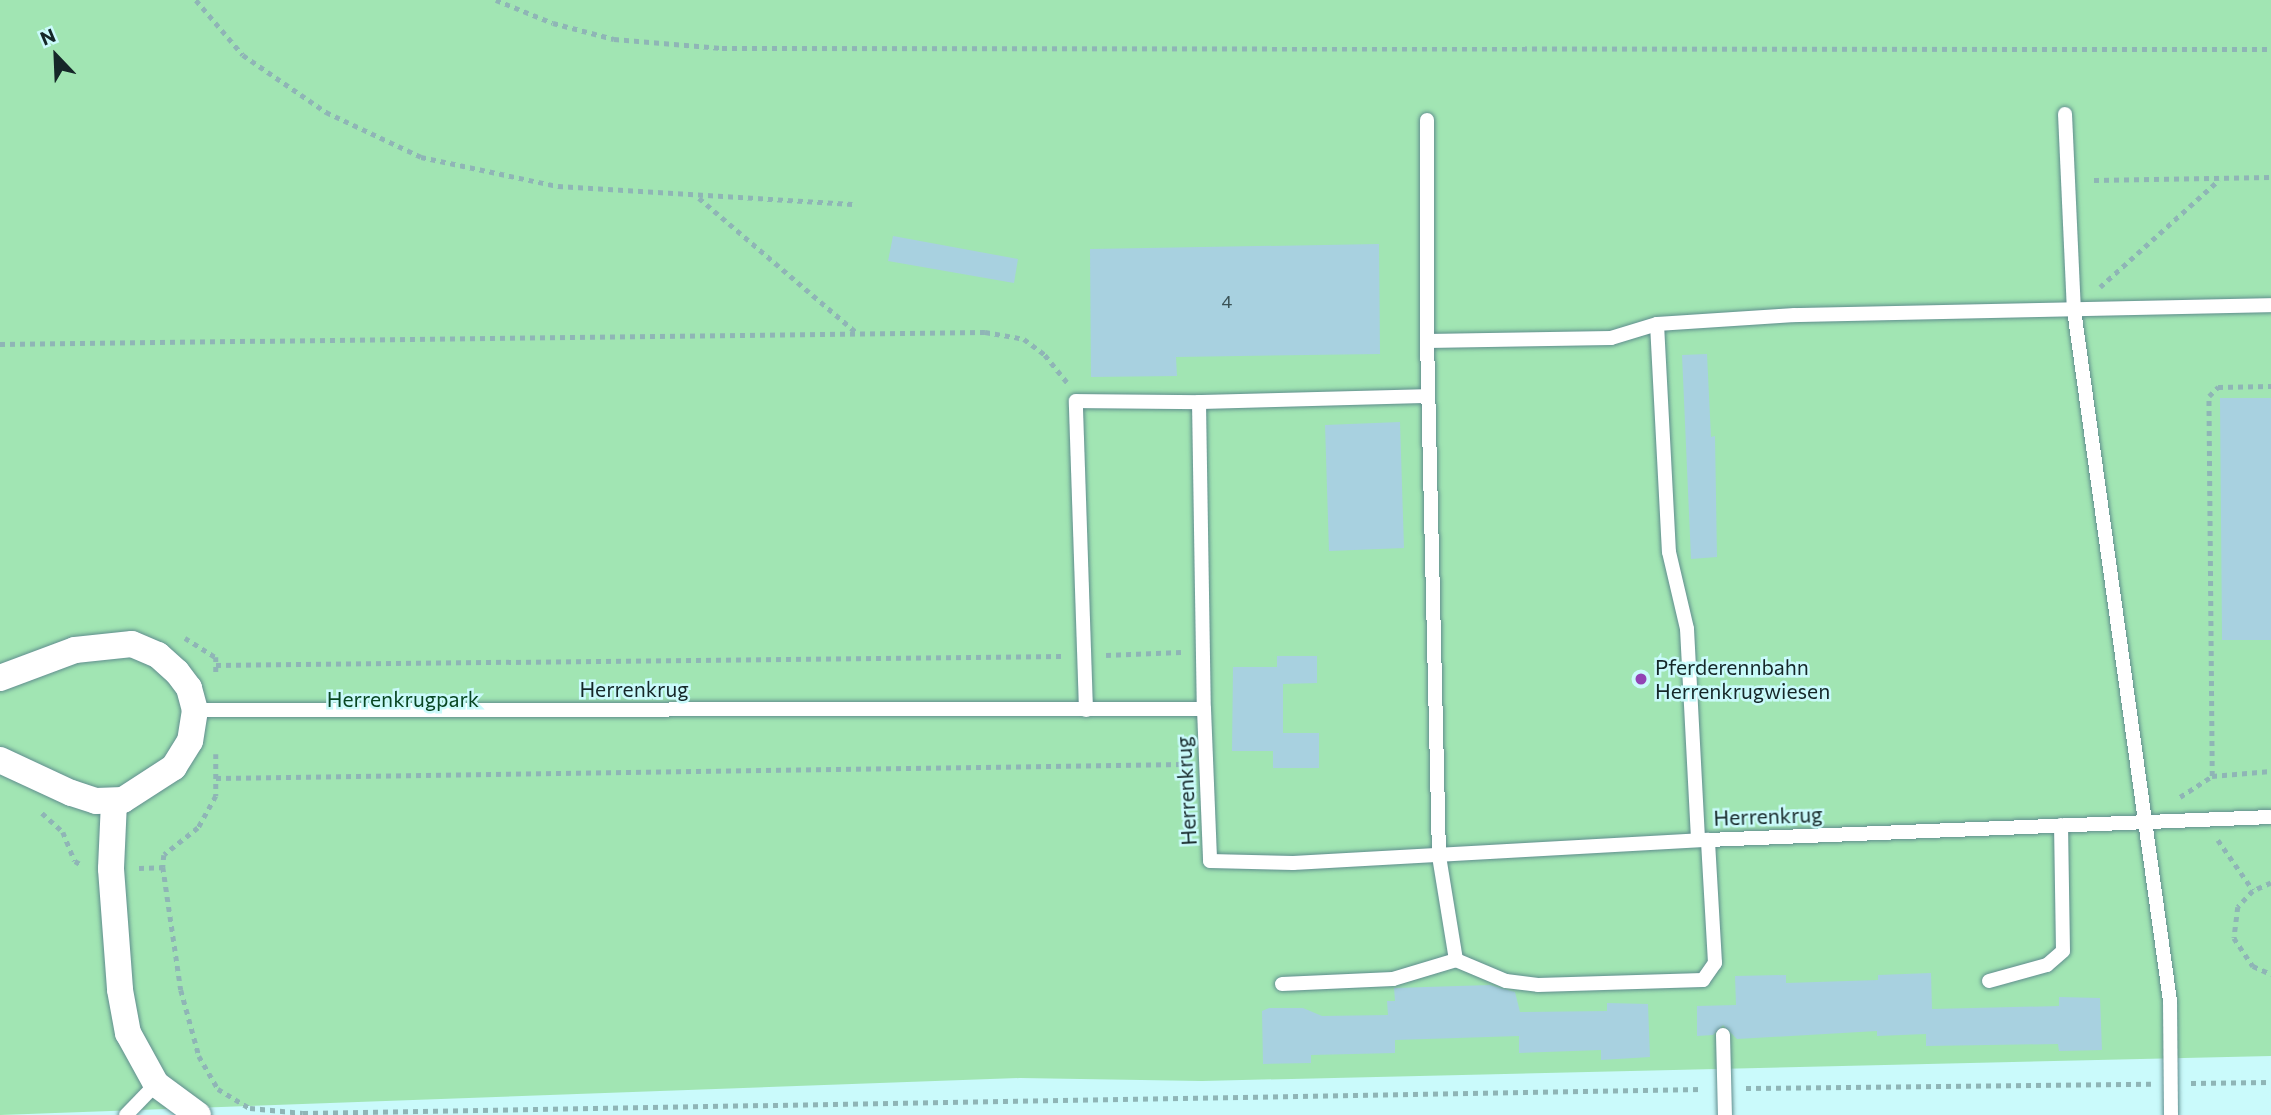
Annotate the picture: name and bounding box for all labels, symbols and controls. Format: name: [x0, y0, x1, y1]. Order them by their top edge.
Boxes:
north arrow: [21, 21, 91, 91]
text: N: [37, 23, 59, 50]
house number: 4: [1222, 290, 1232, 312]
place label: Pferderennbahn Herrenkrugwiesen: [1655, 654, 1830, 704]
marker: Pferderennbahn Herrenkrugwiesen: [1633, 671, 1649, 687]
street label: Herrenkrug: [579, 676, 689, 702]
park label: Herrenkrugpark: [327, 686, 479, 712]
street label: Herrenkrug: [1171, 736, 1201, 846]
street label: Herrenkrug: [1713, 802, 1823, 830]

